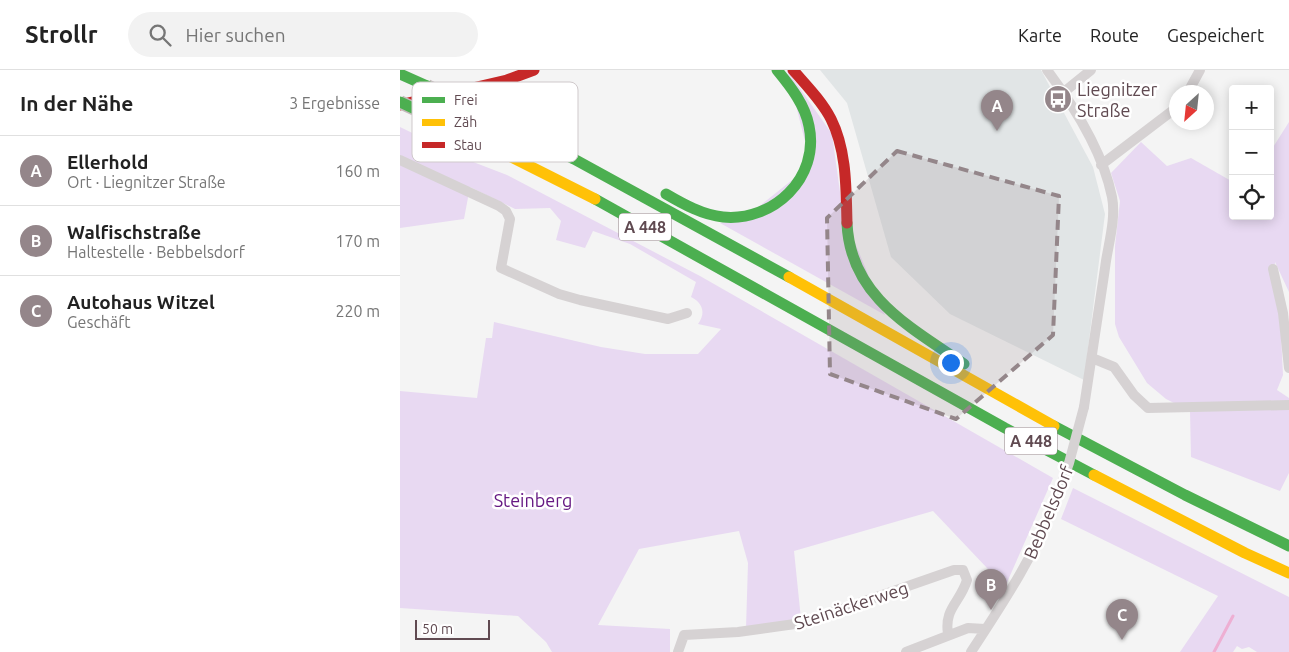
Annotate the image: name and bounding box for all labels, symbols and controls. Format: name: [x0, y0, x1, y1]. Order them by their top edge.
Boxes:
search box: [128, 12, 478, 57]
text: Strollr: [25, 21, 98, 48]
icon: search: [146, 21, 174, 49]
text: Hier suchen: [186, 24, 286, 46]
text: Karte: [1018, 25, 1062, 45]
text: Route: [1090, 25, 1139, 45]
text: Gespeichert: [1167, 25, 1264, 45]
place label: Liegnitzer Straße: [1077, 79, 1158, 120]
legend: [412, 82, 578, 162]
bus stop icon: Liegnitzer Straße: [1043, 84, 1073, 114]
north arrow: [1169, 85, 1214, 130]
map controls: [1229, 85, 1274, 220]
button: +: [1229, 85, 1274, 130]
pin: A: [981, 90, 1013, 131]
text: In der Nähe: [20, 91, 133, 115]
text: Frei: [454, 92, 478, 108]
text: 3 Ergebnisse: [289, 94, 380, 112]
text: Zäh: [454, 114, 477, 130]
button: −: [1229, 130, 1274, 175]
text: Stau: [454, 137, 482, 153]
text: Ellerhold: [67, 151, 148, 173]
text: A: [30, 162, 42, 180]
text: 160 m: [335, 162, 380, 180]
text: Ort · Liegnitzer Straße: [67, 173, 226, 191]
button: locate: [1229, 175, 1274, 220]
road number: A 448: [619, 214, 671, 240]
text: Walfischstraße: [67, 221, 201, 243]
text: B: [31, 232, 41, 250]
text: 170 m: [335, 232, 380, 250]
text: Haltestelle · Bebbelsdorf: [67, 243, 245, 261]
text: Autohaus Witzel: [67, 291, 215, 313]
text: C: [31, 302, 41, 320]
text: 220 m: [335, 302, 380, 320]
text: Geschäft: [67, 313, 131, 331]
your location: [938, 350, 964, 376]
road number: A 448: [1005, 428, 1057, 454]
street label: Bebbelsdorf: [1019, 462, 1077, 562]
park label: Steinberg: [494, 490, 572, 510]
pin: B: [975, 569, 1007, 610]
street label: Steinäckerweg: [791, 577, 911, 633]
pin: C: [1106, 599, 1138, 640]
scale bar: [415, 617, 490, 640]
text: 50 m: [422, 621, 453, 637]

